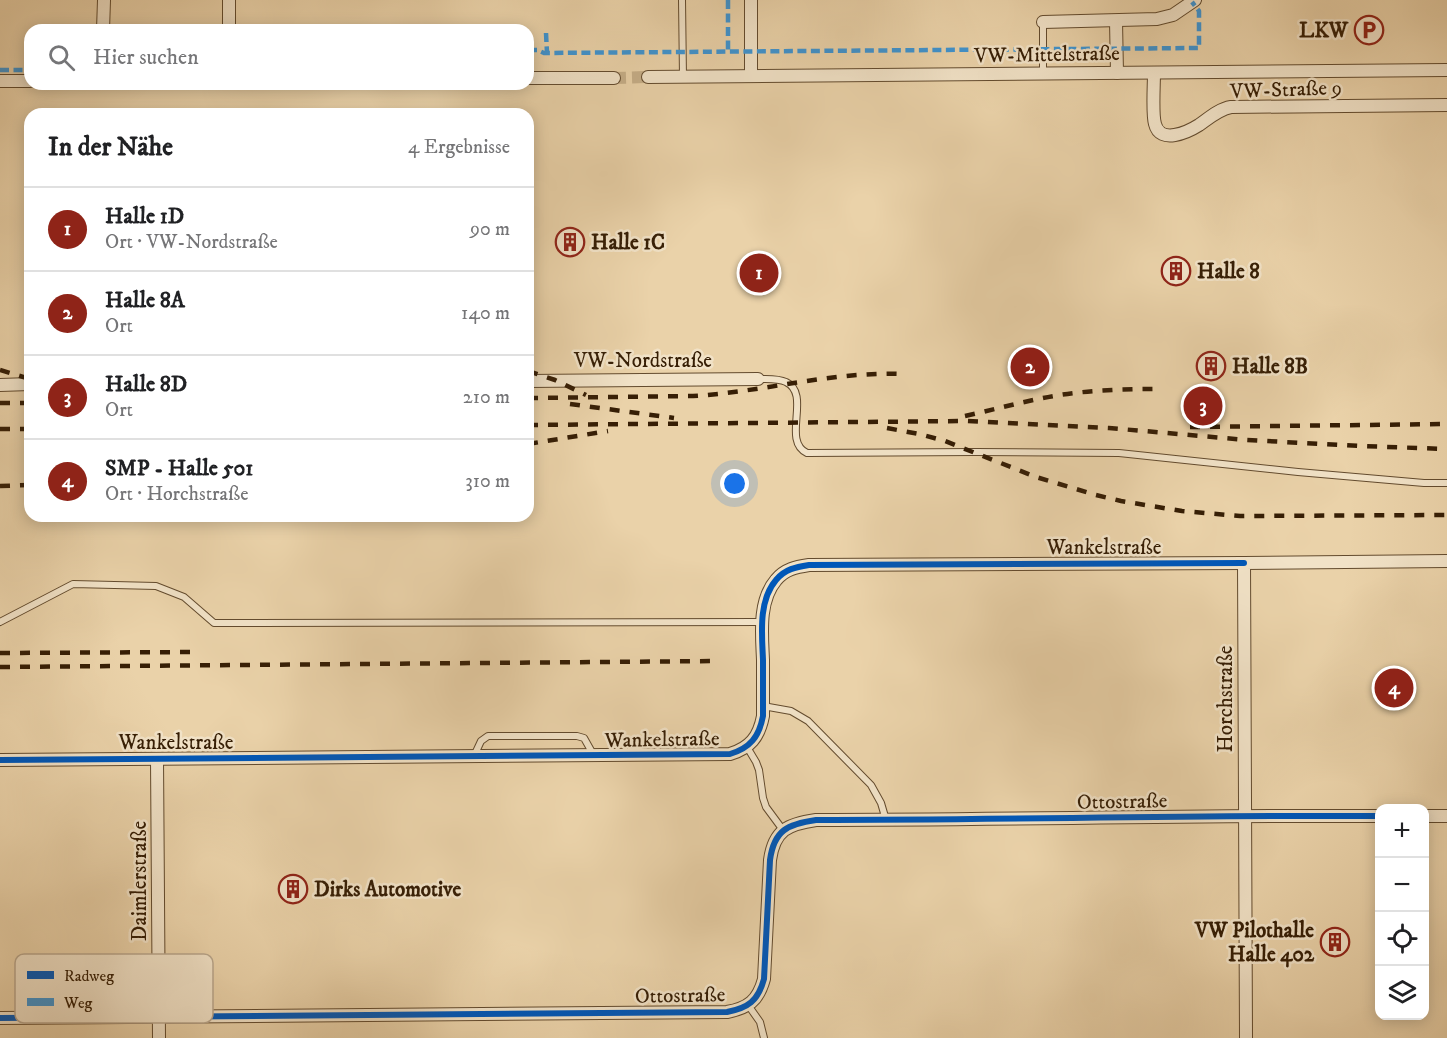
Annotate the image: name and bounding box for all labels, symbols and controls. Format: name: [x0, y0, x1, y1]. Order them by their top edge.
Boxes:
parking icon: LKW: [1353, 14, 1385, 46]
place label: LKW: [1299, 18, 1349, 44]
search box: [24, 24, 534, 90]
icon: search: [45, 41, 78, 74]
street label: VW-Mittelstraße: [973, 41, 1120, 69]
text: Hier suchen: [93, 44, 199, 71]
street label: VW-Straße 9: [1229, 75, 1342, 105]
text: In der Nähe: [48, 131, 173, 164]
text: 4 Ergebnisse: [408, 135, 510, 160]
text: Halle 1D: [105, 203, 184, 230]
text: 1: [64, 217, 71, 242]
text: 90 m: [470, 217, 510, 242]
building icon: Halle 1C: [554, 226, 586, 258]
text: Ort · VW-Nordstraße: [105, 230, 278, 255]
place label: Halle 1C: [591, 230, 665, 256]
pin: 1: [740, 250, 778, 296]
building icon: Halle 8: [1160, 255, 1192, 287]
place label: Halle 8: [1197, 259, 1260, 285]
text: Halle 8A: [105, 287, 185, 314]
text: 2: [63, 301, 72, 326]
text: 140 m: [461, 301, 510, 326]
text: Ort: [105, 314, 133, 339]
pin: 2: [1010, 344, 1050, 389]
street label: VW-Nordstraße: [573, 348, 712, 374]
building icon: Halle 8B: [1195, 350, 1227, 382]
place label: Halle 8B: [1232, 354, 1308, 380]
text: Halle 8D: [105, 371, 187, 398]
pin: 3: [1184, 384, 1222, 428]
text: 3: [64, 385, 71, 410]
text: 210 m: [463, 385, 510, 410]
text: Ort: [105, 398, 133, 423]
text: SMP - Halle 501: [105, 455, 253, 482]
text: 4: [62, 469, 73, 494]
text: 310 m: [465, 469, 510, 494]
your location: [720, 469, 749, 498]
text: Ort · Horchstraße: [105, 482, 248, 507]
street label: Wankelstraße: [1046, 535, 1162, 561]
street label: Horchstraße: [1213, 645, 1239, 753]
pin: 4: [1374, 666, 1414, 710]
street label: Wankelstraße: [603, 726, 720, 754]
street label: Wankelstraße: [118, 730, 234, 756]
street label: Ottostraße: [1077, 788, 1168, 816]
map controls: [1375, 804, 1429, 1020]
button: +: [1375, 804, 1429, 858]
street label: Daimlerstraße: [127, 821, 153, 941]
button: −: [1375, 858, 1429, 912]
building icon: Dirks Automotive: [277, 873, 309, 905]
place label: Dirks Automotive: [314, 877, 461, 903]
button: locate: [1375, 912, 1429, 966]
place label: VW Pilothalle Halle 402: [1194, 918, 1315, 968]
building icon: VW Pilothalle Halle 402: [1319, 926, 1351, 958]
legend: [15, 954, 213, 1023]
text: Radweg: [64, 966, 114, 986]
button: layers: [1375, 966, 1429, 1020]
street label: Ottostraße: [635, 982, 726, 1010]
text: Weg: [63, 993, 93, 1013]

